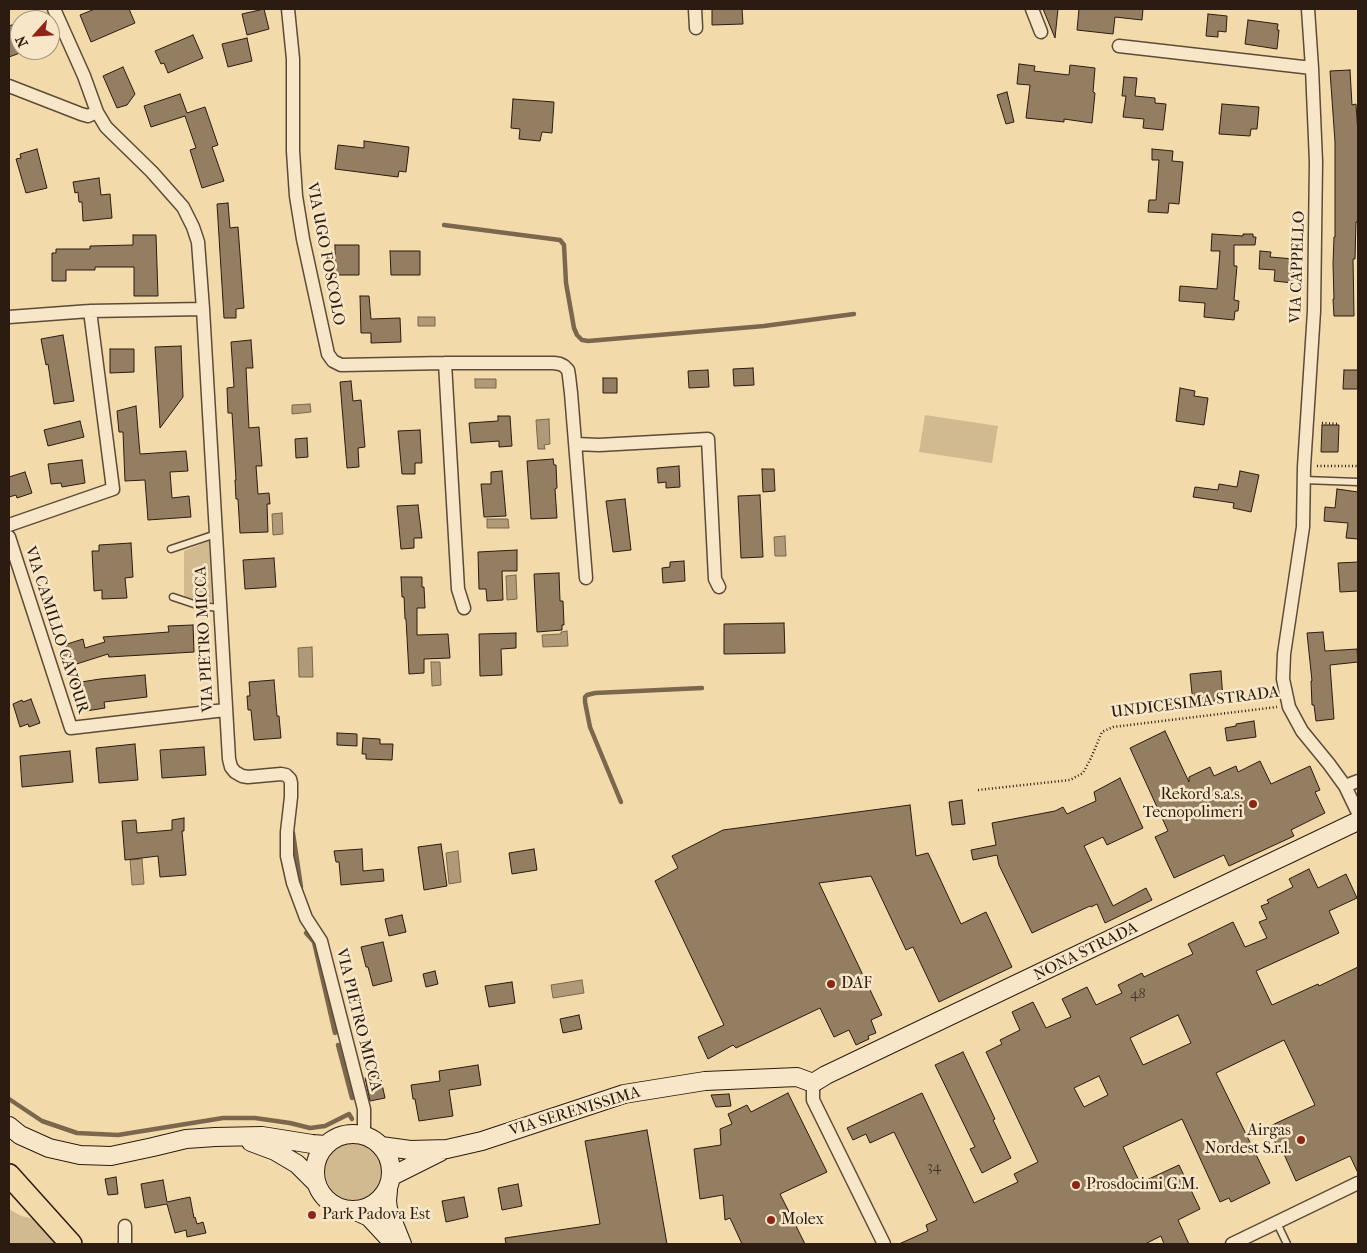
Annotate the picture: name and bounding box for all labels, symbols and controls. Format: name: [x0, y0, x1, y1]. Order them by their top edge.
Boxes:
north arrow: [10, 10, 60, 60]
text: N: [12, 33, 32, 50]
street label: VIA UGO FOSCOLO: [302, 181, 348, 327]
street label: VIA CAPPELLO: [1286, 210, 1310, 324]
street label: VIA CAMILLO CAVOUR: [20, 544, 92, 716]
street label: VIA PIETRO MICCA: [192, 565, 218, 713]
street label: UNDICESIMA STRADA: [1110, 683, 1280, 723]
place label: Rekord s.a.s. Tecnopolimeri: [1143, 785, 1243, 823]
marker: Rekord s.a.s. Tecnopolimeri: [1247, 798, 1259, 810]
street label: NONA STRADA: [1031, 919, 1141, 985]
street label: VIA PIETRO MICCA: [331, 947, 385, 1093]
place label: DAF: [841, 974, 872, 994]
marker: DAF: [825, 978, 837, 990]
house number: 48: [1130, 987, 1146, 1003]
street label: VIA SERENISSIMA: [507, 1083, 643, 1141]
place label: Airgas Nordest S.r.l.: [1205, 1121, 1291, 1159]
marker: Airgas Nordest S.r.l.: [1295, 1134, 1307, 1146]
house number: 34: [927, 1160, 941, 1176]
place label: Prosdocimi G.M.: [1086, 1175, 1199, 1195]
marker: Prosdocimi G.M.: [1070, 1179, 1082, 1191]
place label: Park Padova Est: [322, 1205, 431, 1225]
marker: Park Padova Est: [306, 1209, 318, 1221]
place label: Molex: [781, 1210, 824, 1230]
marker: Molex: [765, 1214, 777, 1226]

